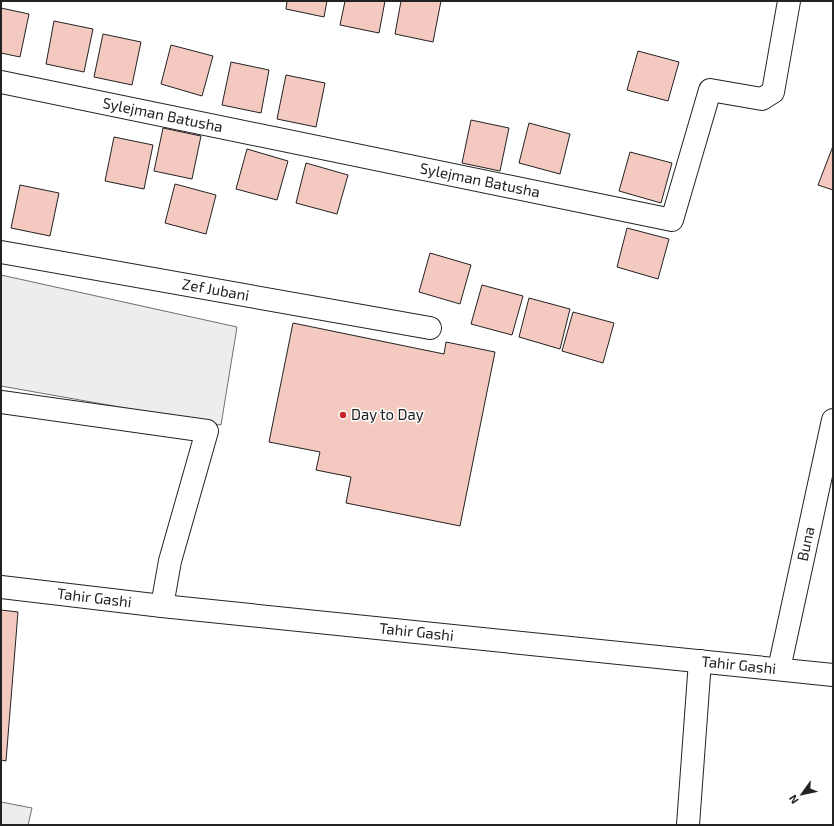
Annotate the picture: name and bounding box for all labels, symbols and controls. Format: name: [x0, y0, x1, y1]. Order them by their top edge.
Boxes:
street label: Sylejman Batusha: [101, 93, 225, 135]
street label: Sylejman Batusha: [418, 158, 542, 201]
street label: Zef Jubani: [181, 274, 251, 304]
place label: Day to Day: [351, 405, 424, 423]
marker: Day to Day: [338, 410, 348, 420]
street label: Buna: [793, 525, 818, 563]
street label: Tahir Gashi: [56, 584, 133, 610]
street label: Tahir Gashi: [379, 618, 455, 644]
street label: Tahir Gashi: [701, 652, 777, 677]
north arrow: [782, 774, 822, 814]
text: N: [786, 793, 801, 807]

